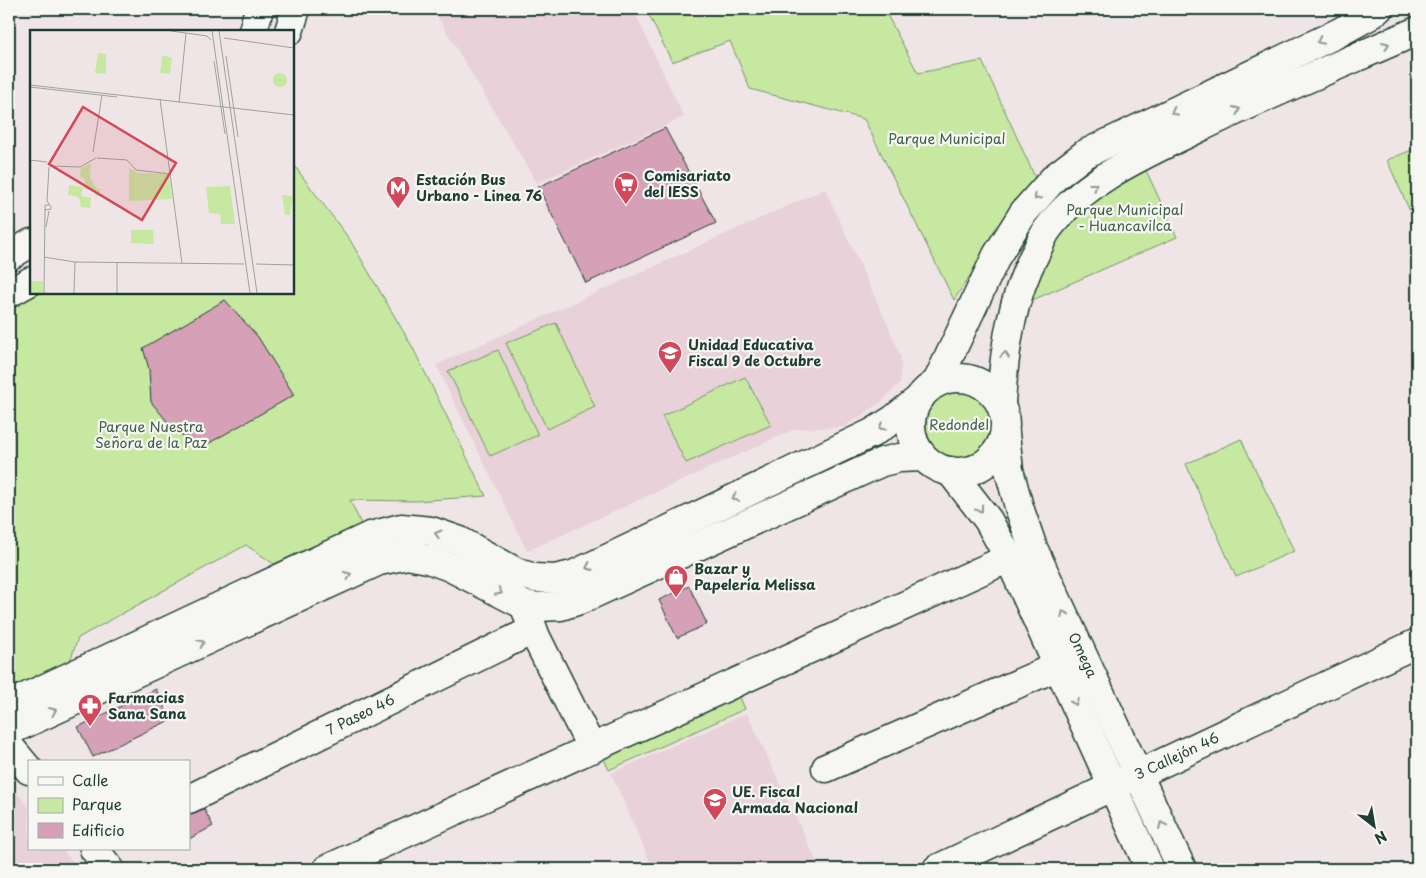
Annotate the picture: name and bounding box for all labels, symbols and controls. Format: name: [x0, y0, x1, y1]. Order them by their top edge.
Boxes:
inset map: [30, 30, 294, 294]
one-way arrow: [1316, 35, 1325, 45]
one-way arrow: [1381, 40, 1390, 51]
one-way arrow: [1232, 105, 1241, 116]
one-way arrow: [1170, 106, 1179, 116]
park label: Parque Municipal: [888, 128, 1006, 149]
place label: Comisariato del IESS: [644, 165, 731, 202]
place label: Estación Bus Urbano - Linea 76: [416, 169, 542, 206]
supermarket icon: Comisariato del IESS: [613, 171, 639, 205]
metro station icon: Estación Bus Urbano - Linea 76: [385, 175, 411, 209]
one-way arrow: [1088, 183, 1098, 192]
one-way arrow: [1034, 191, 1043, 200]
park label: Parque Municipal - Huancavilca: [1066, 199, 1184, 236]
place label: Unidad Educativa Fiscal 9 de Octubre: [688, 334, 821, 371]
school or university icon: Unidad Educativa Fiscal 9 de Octubre: [657, 340, 683, 374]
one-way arrow: [999, 351, 1010, 359]
park label: Redondel: [929, 414, 989, 435]
park label: Parque Nuestra Señora de la Paz: [95, 416, 208, 453]
one-way arrow: [878, 421, 887, 431]
one-way arrow: [731, 491, 740, 502]
one-way arrow: [974, 503, 983, 513]
one-way arrow: [435, 529, 443, 539]
place label: Bazar y Papelería Melissa: [694, 558, 816, 595]
one-way arrow: [585, 561, 594, 571]
shop icon: Bazar y Papelería Melissa: [663, 564, 689, 598]
one-way arrow: [343, 571, 352, 581]
one-way arrow: [494, 586, 503, 596]
one-way arrow: [1060, 610, 1070, 619]
street label: Omega: [1064, 629, 1103, 681]
one-way arrow: [196, 639, 205, 649]
place label: Farmacias Sana Sana: [108, 687, 187, 724]
street label: 7 Paseo 46: [323, 689, 398, 740]
pharmacy icon: Farmacias Sana Sana: [77, 693, 103, 727]
one-way arrow: [1068, 697, 1079, 706]
one-way arrow: [48, 707, 57, 717]
street label: 3 Callejón 46: [1131, 727, 1223, 785]
legend: [28, 760, 190, 850]
text: Calle: [72, 768, 109, 791]
place label: UE. Fiscal Armada Nacional: [731, 781, 858, 818]
school or university icon: UE. Fiscal Armada Nacional: [702, 787, 728, 821]
text: Parque: [72, 792, 122, 815]
north arrow: [1348, 800, 1398, 850]
text: Edificio: [72, 818, 125, 841]
one-way arrow: [1157, 821, 1168, 830]
text: N: [1371, 826, 1391, 849]

